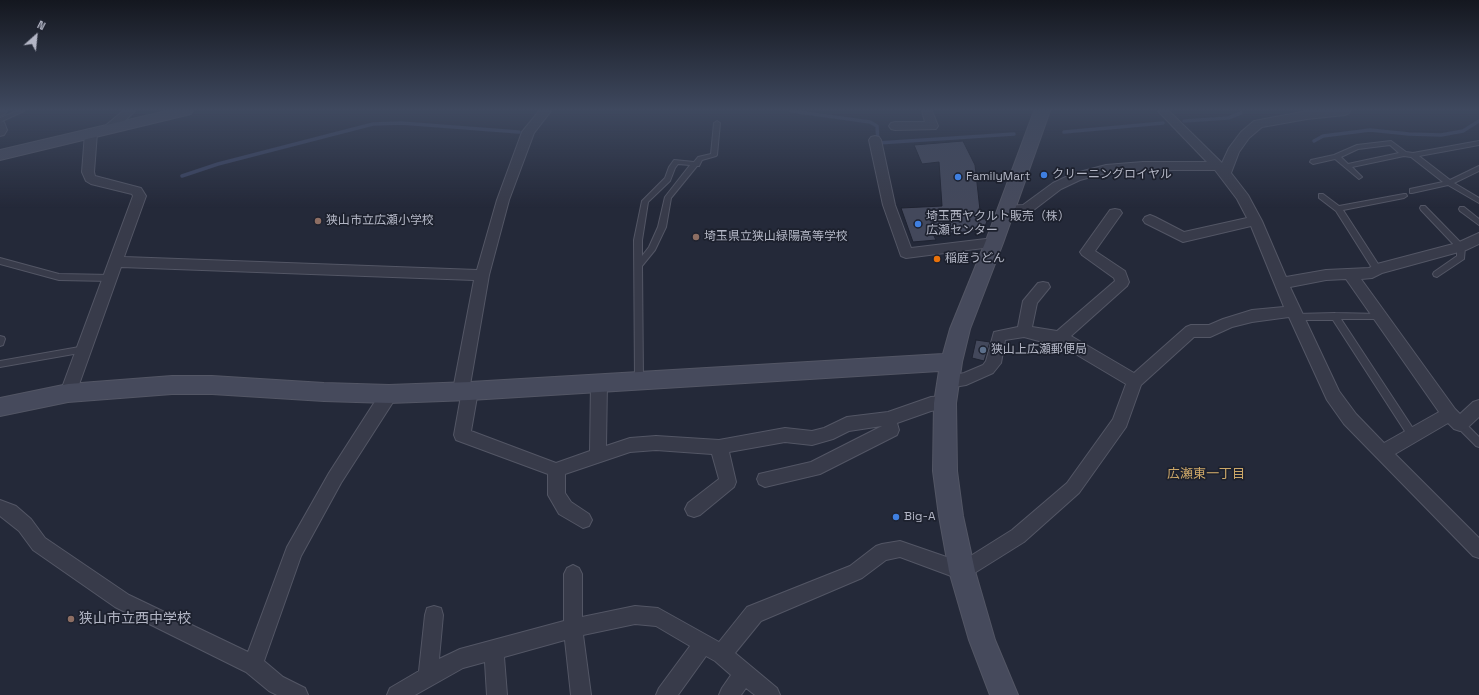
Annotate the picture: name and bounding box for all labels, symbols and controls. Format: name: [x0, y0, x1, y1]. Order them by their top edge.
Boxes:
north arrow: [16, 16, 56, 56]
text: N: [35, 17, 48, 33]
place label: クリーニングロイヤル: [1052, 168, 1172, 182]
place label: FamilyMart: [966, 170, 1030, 184]
marker: クリーニングロイヤル: [1039, 170, 1049, 180]
marker: FamilyMart: [953, 172, 963, 182]
place label: 埼玉西ヤクルト販売（株） 広瀬センター: [926, 210, 1070, 238]
place label: 狭山市立広瀬小学校: [326, 214, 434, 228]
marker: 狭山市立広瀬小学校: [313, 216, 323, 226]
marker: 埼玉西ヤクルト販売（株） 広瀬センター: [913, 219, 923, 229]
place label: 埼玉県立狭山緑陽高等学校: [704, 230, 848, 244]
marker: 埼玉県立狭山緑陽高等学校: [691, 232, 701, 242]
place label: 稲庭うどん: [945, 252, 1005, 266]
marker: 稲庭うどん: [932, 254, 942, 264]
place label: 狭山上広瀬郵便局: [991, 343, 1087, 357]
marker: 狭山上広瀬郵便局: [978, 345, 988, 355]
district label: 広瀬東一丁目: [1167, 466, 1245, 482]
place label: Big-A: [904, 510, 935, 524]
marker: Big-A: [891, 512, 901, 522]
place label: 狭山市立西中学校: [79, 611, 191, 627]
marker: 狭山市立西中学校: [66, 614, 76, 624]

